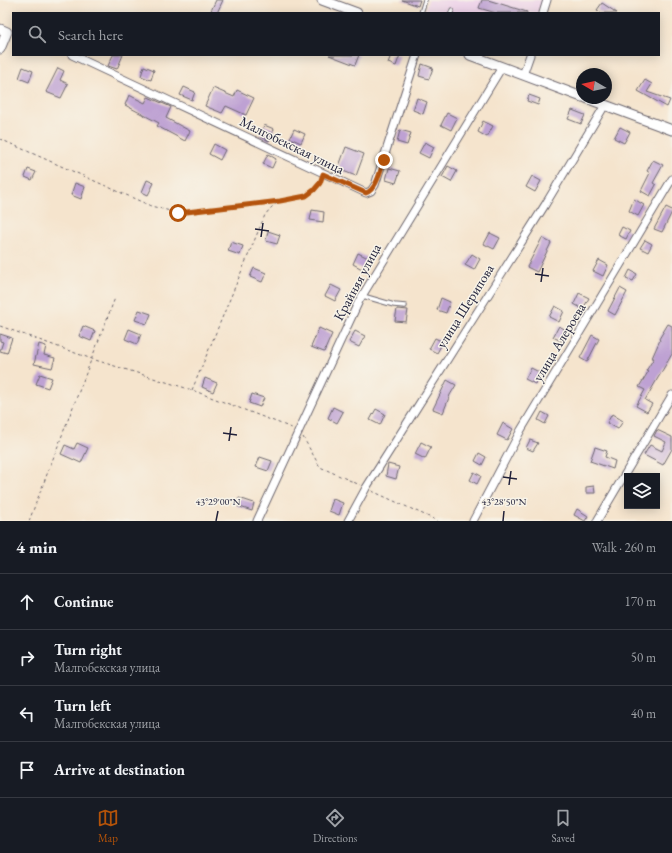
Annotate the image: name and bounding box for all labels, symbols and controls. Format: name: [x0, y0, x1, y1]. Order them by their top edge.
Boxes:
search box: [12, 12, 660, 56]
icon: search: [26, 23, 48, 45]
text: Search here: [58, 25, 123, 44]
north arrow: [576, 68, 612, 104]
street label: Малгобекская улица: [237, 112, 348, 178]
route end: [375, 151, 393, 169]
route start: [169, 204, 187, 222]
street label: Крайняя улица: [329, 240, 385, 324]
street label: улица Шерипова: [432, 260, 498, 351]
street label: улица Алероева: [528, 299, 590, 385]
map controls: [624, 473, 660, 509]
button: layers: [624, 473, 660, 509]
text: 43°29'00"N: [196, 495, 241, 508]
text: 43°28'50"N: [482, 495, 527, 508]
text: 4 min: [16, 536, 57, 558]
text: Walk · 260 m: [592, 539, 656, 556]
icon: ahead: [16, 591, 38, 613]
text: Continue: [54, 592, 114, 611]
text: 170 m: [625, 593, 656, 610]
text: Turn right: [54, 640, 122, 659]
icon: right: [16, 647, 38, 669]
text: 50 m: [631, 649, 656, 666]
text: Малгобекская улица: [54, 659, 160, 676]
text: Turn left: [54, 696, 111, 715]
icon: left: [16, 703, 38, 725]
text: 40 m: [631, 705, 656, 722]
text: Малгобекская улица: [54, 715, 160, 732]
icon: arrive: [16, 759, 38, 781]
text: Arrive at destination: [54, 760, 185, 779]
tab: Map: [97, 807, 119, 845]
tab: Directions: [313, 807, 357, 845]
tab: Saved: [551, 807, 575, 845]

